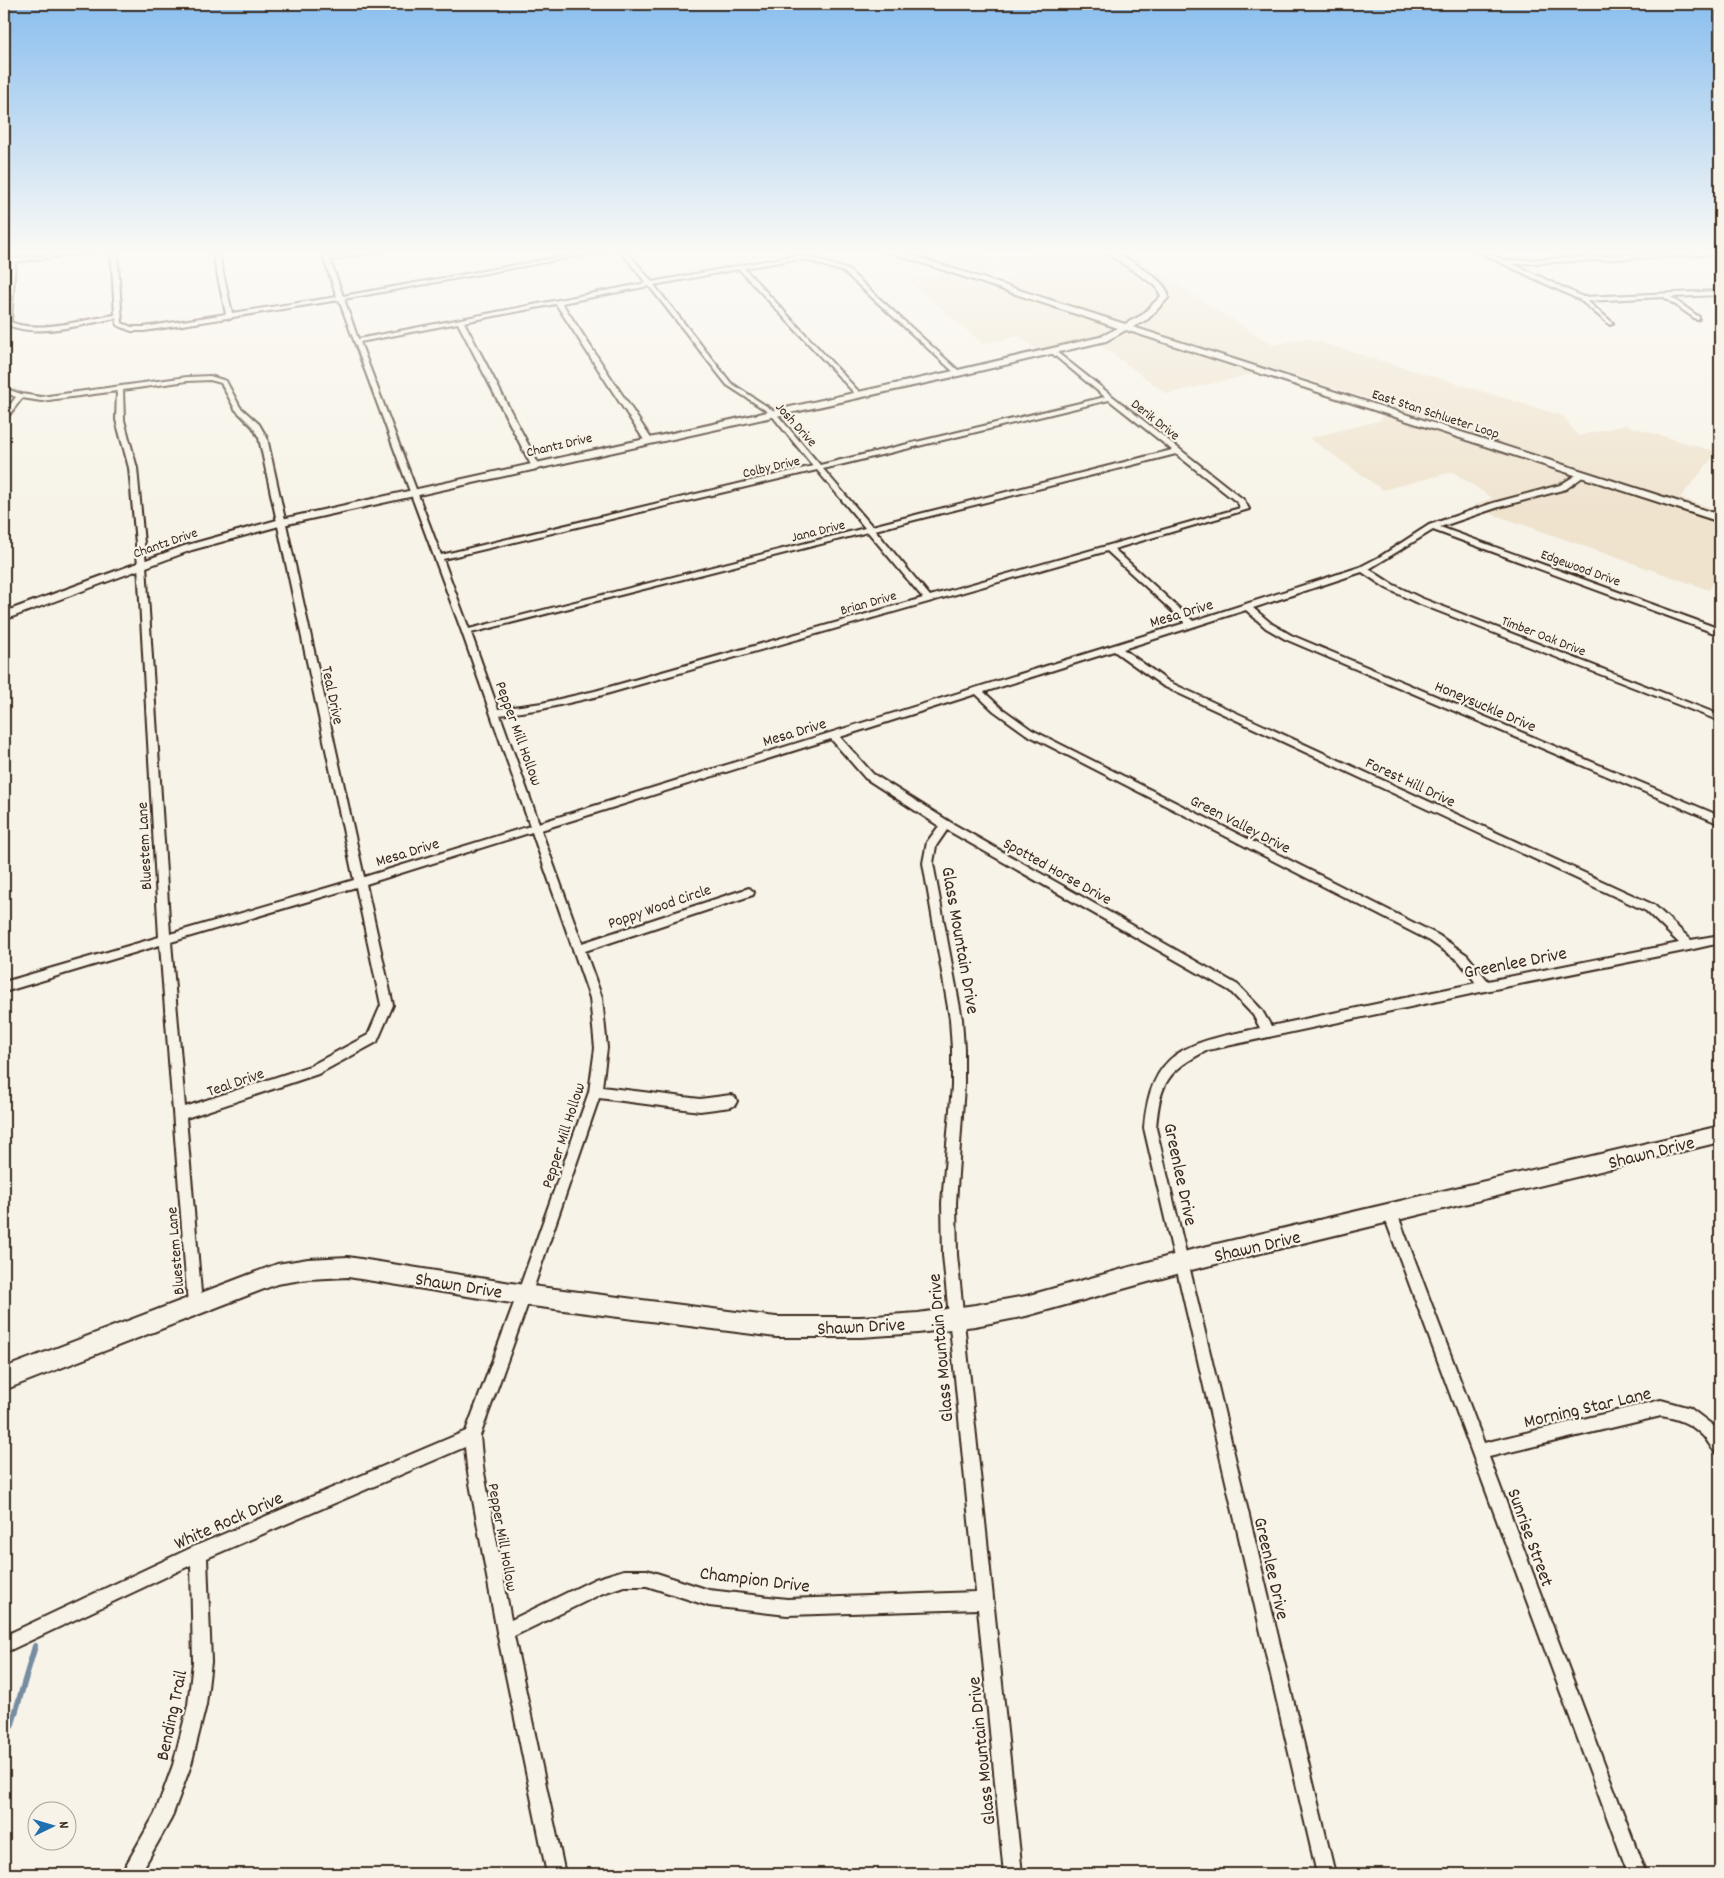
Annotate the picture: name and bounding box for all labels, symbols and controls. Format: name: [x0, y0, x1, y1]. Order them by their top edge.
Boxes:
street label: East Stan Schlueter Loop: [1369, 385, 1502, 445]
street label: Derik Drive: [1126, 395, 1183, 446]
street label: Josh Drive: [770, 399, 821, 452]
street label: Chantz Drive: [525, 429, 594, 463]
street label: Colby Drive: [741, 452, 802, 484]
street label: Jana Drive: [789, 516, 848, 548]
street label: Chantz Drive: [131, 524, 201, 564]
street label: Edgewood Drive: [1538, 545, 1623, 593]
street label: Brian Drive: [838, 586, 899, 621]
street label: Mesa Drive: [1147, 594, 1216, 635]
street label: Timber Oak Drive: [1498, 612, 1588, 662]
street label: Teal Drive: [314, 664, 349, 727]
street label: Honeysuckle Drive: [1431, 676, 1539, 739]
street label: Pepper Mill Hollow: [488, 678, 547, 789]
street label: Mesa Drive: [760, 713, 829, 754]
street label: Forest Hill Drive: [1361, 752, 1459, 814]
street label: Green Valley Drive: [1186, 790, 1294, 860]
street label: Bluestem Lane: [132, 801, 159, 890]
street label: Mesa Drive: [373, 833, 442, 874]
street label: Spotted Horse Drive: [998, 833, 1115, 912]
street label: Glass Mountain Drive: [932, 865, 985, 1016]
street label: Poppy Wood Circle: [605, 879, 715, 936]
street label: Greenlee Drive: [1462, 941, 1569, 988]
street label: Teal Drive: [204, 1063, 268, 1104]
street label: Pepper Mill Hollow: [537, 1080, 592, 1191]
street label: Greenlee Drive: [1155, 1121, 1203, 1229]
street label: Shawn Drive: [1606, 1131, 1698, 1178]
street label: Bluestem Lane: [161, 1206, 192, 1296]
street label: Shawn Drive: [1212, 1225, 1304, 1271]
street label: Shawn Drive: [413, 1267, 504, 1308]
street label: Glass Mountain Drive: [923, 1272, 962, 1423]
street label: Shawn Drive: [817, 1313, 906, 1344]
street label: Morning Star Lane: [1521, 1382, 1654, 1437]
street label: Pepper Mill Hollow: [481, 1481, 522, 1593]
street label: Sunrise Street: [1498, 1485, 1559, 1591]
street label: White Rock Drive: [171, 1486, 288, 1558]
street label: Greenlee Drive: [1245, 1515, 1294, 1623]
street label: Champion Drive: [698, 1561, 811, 1602]
street label: Bending Trail: [151, 1668, 196, 1763]
street label: Glass Mountain Drive: [962, 1675, 1005, 1826]
north arrow: [28, 1800, 78, 1850]
text: N: [53, 1821, 73, 1829]

